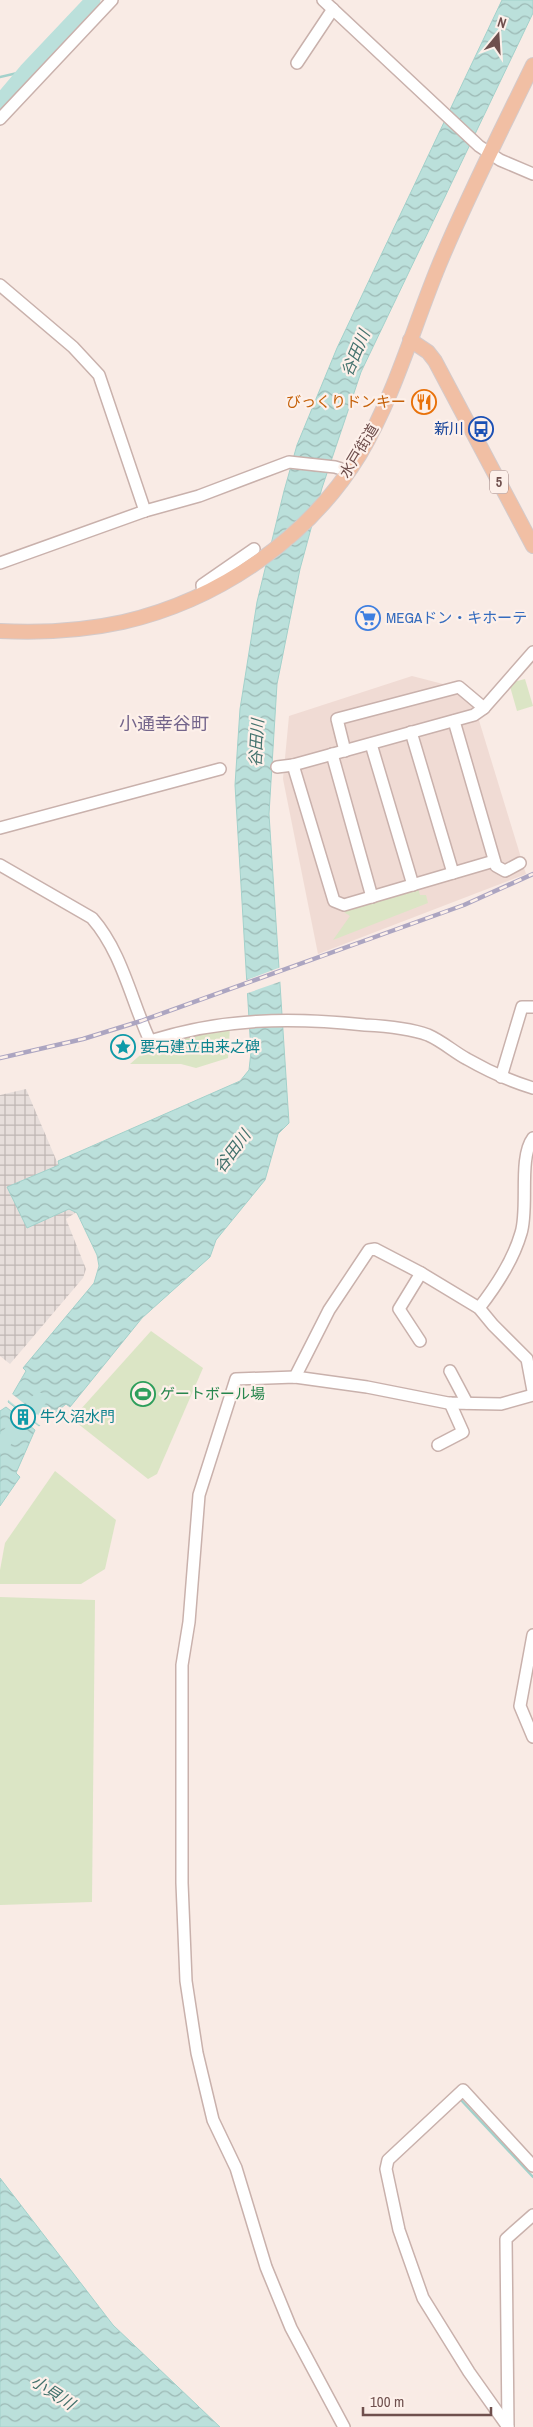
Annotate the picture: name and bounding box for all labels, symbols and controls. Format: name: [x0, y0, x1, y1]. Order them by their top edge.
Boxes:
north arrow: [473, 10, 523, 60]
text: N: [495, 13, 509, 32]
water label: 谷田川: [335, 325, 375, 379]
restaurant icon: びっくりドンキー: [411, 389, 437, 415]
place label: びっくりドンキー: [286, 391, 406, 412]
bus stop icon: 新川: [468, 416, 494, 442]
place label: 新川: [434, 418, 464, 439]
street label: 水戸街道: [334, 420, 383, 482]
road number: 5: [490, 471, 508, 494]
supermarket icon: MEGAドン・キホーテ: [355, 605, 381, 631]
place label: MEGAドン・キホーテ: [386, 607, 527, 628]
district label: 小通幸谷町: [119, 711, 209, 736]
water label: 谷田川: [244, 716, 268, 768]
place icon: 要石建立由来之碑: [110, 1034, 136, 1060]
place label: 要石建立由来之碑: [140, 1036, 260, 1057]
water label: 谷田川: [209, 1124, 256, 1177]
sports icon: ゲートボール場: [130, 1381, 156, 1407]
place label: ゲートボール場: [160, 1383, 265, 1404]
building icon: 牛久沼水門: [10, 1404, 36, 1430]
place label: 牛久沼水門: [40, 1406, 115, 1427]
water label: 小貝川: [27, 2370, 81, 2415]
scale bar: [363, 2384, 490, 2416]
text: 100 m: [370, 2391, 404, 2412]

